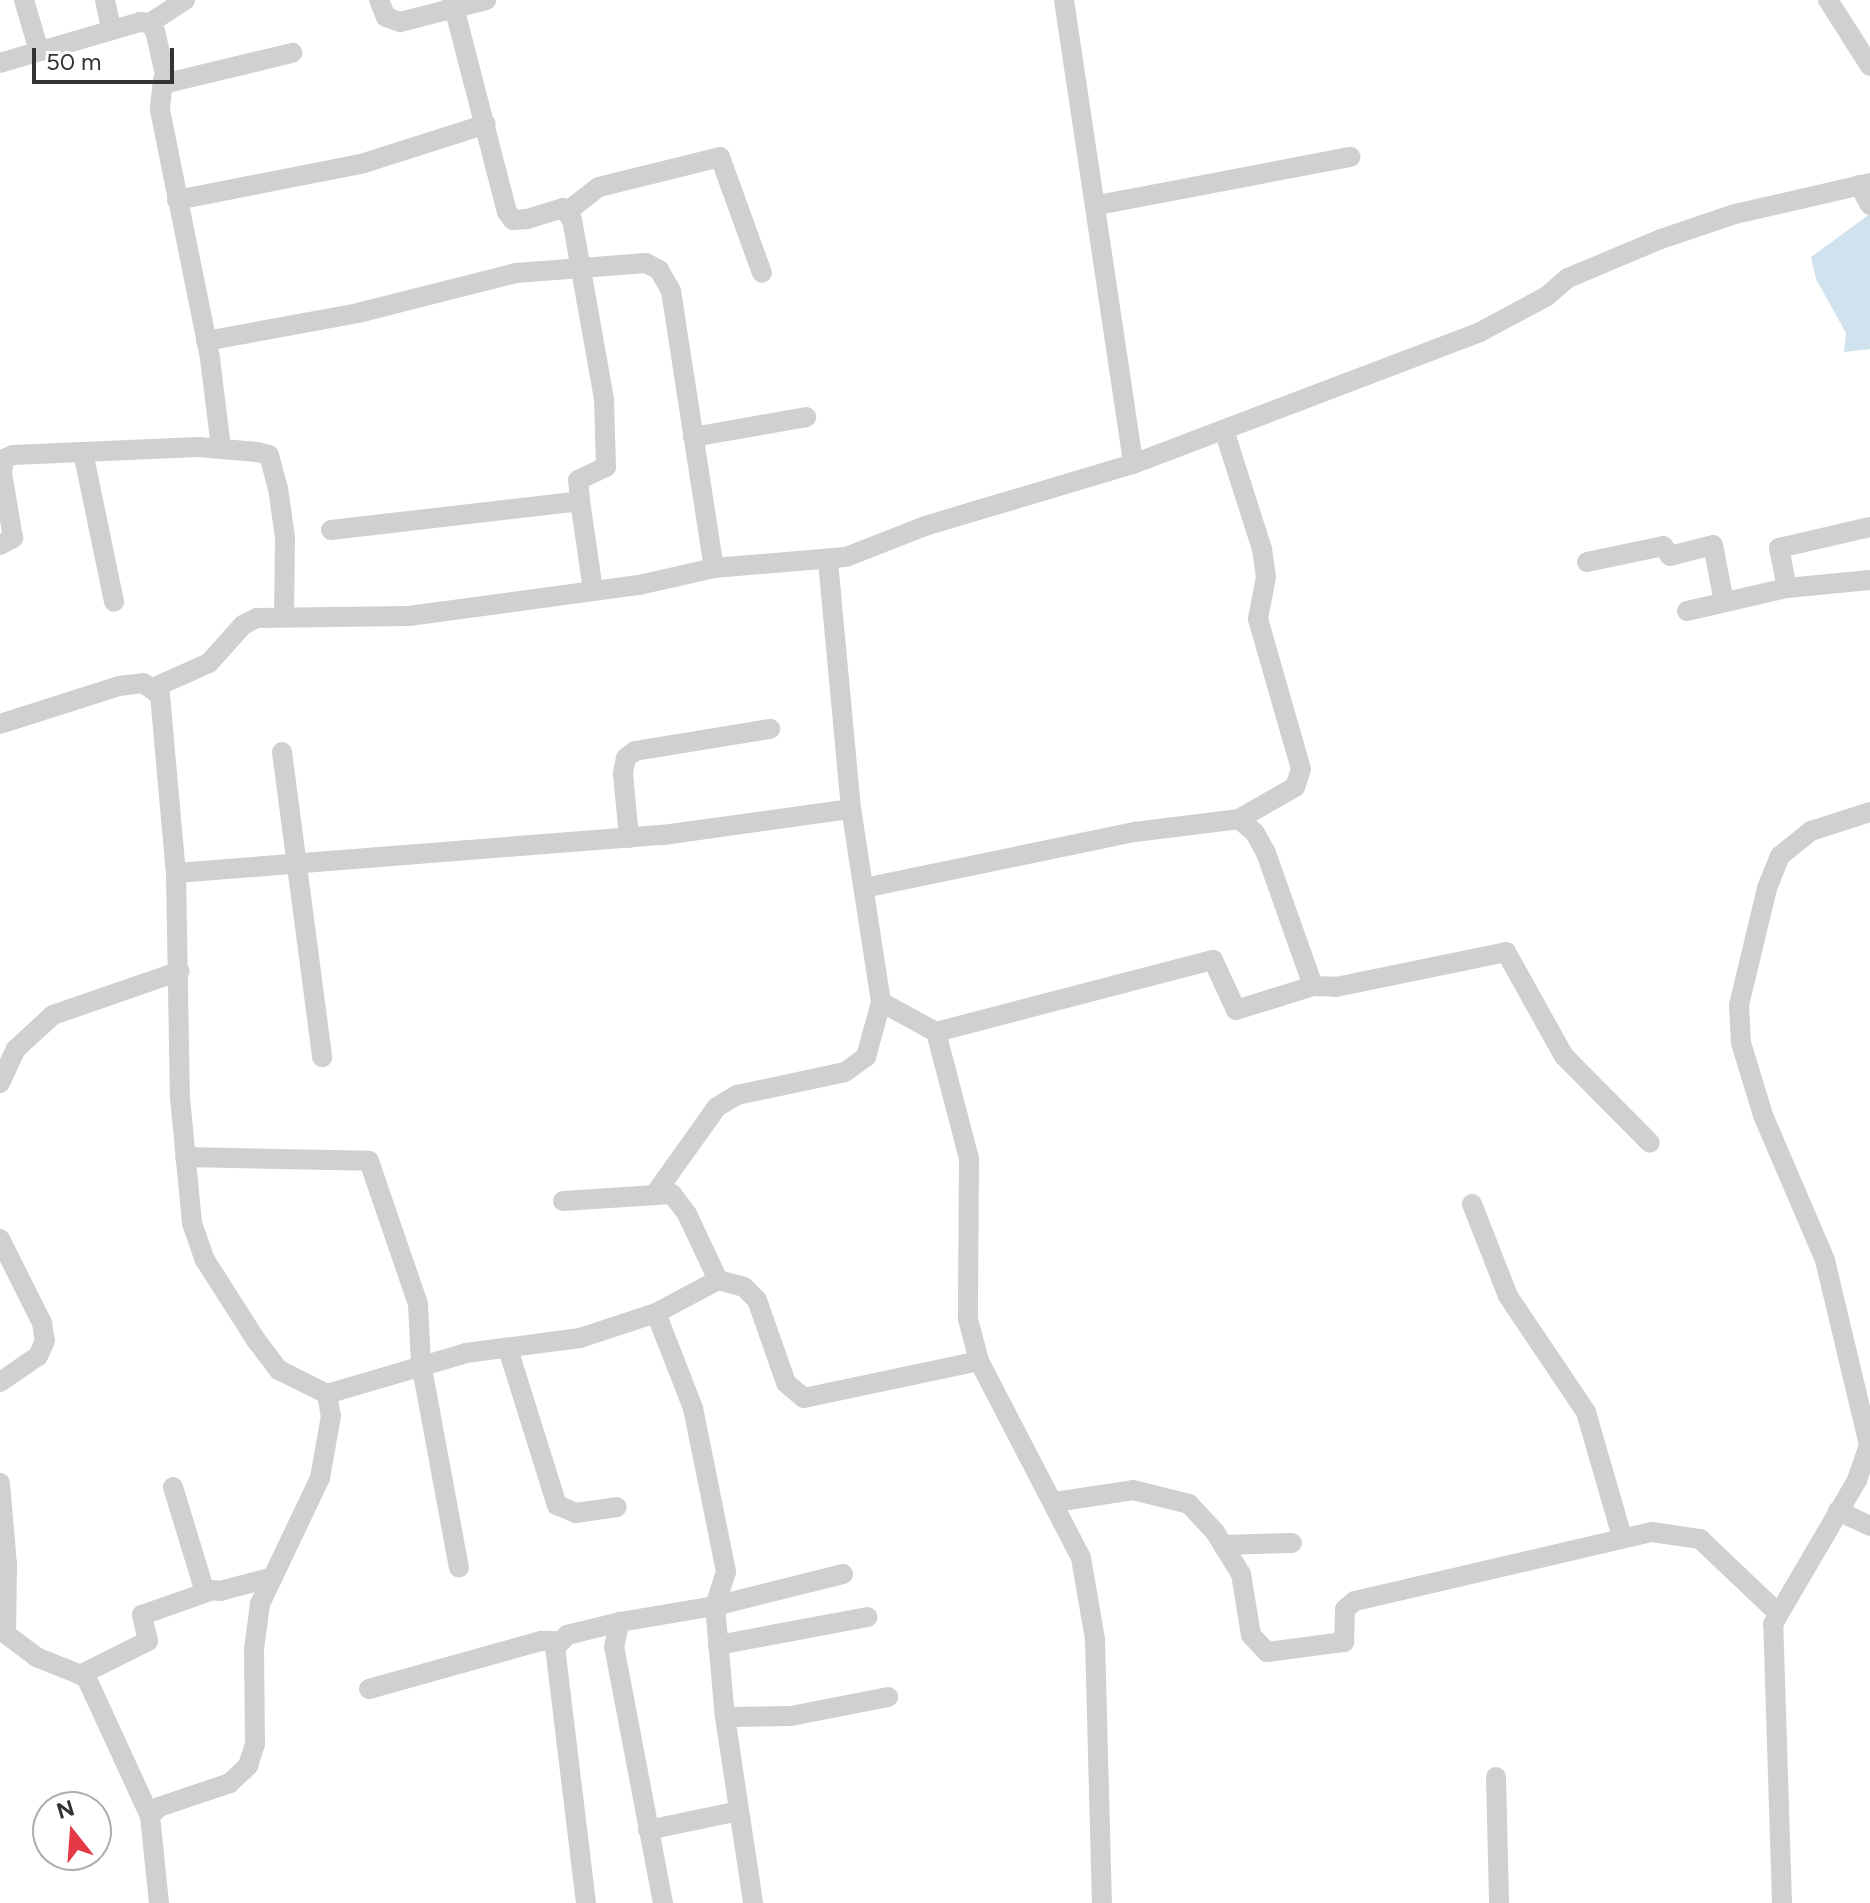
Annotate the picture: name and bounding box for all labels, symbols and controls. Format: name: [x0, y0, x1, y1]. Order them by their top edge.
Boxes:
scale bar: [36, 32, 178, 82]
text: 50 m: [46, 47, 102, 76]
north arrow: [32, 1791, 112, 1871]
text: N: [53, 1794, 77, 1825]

